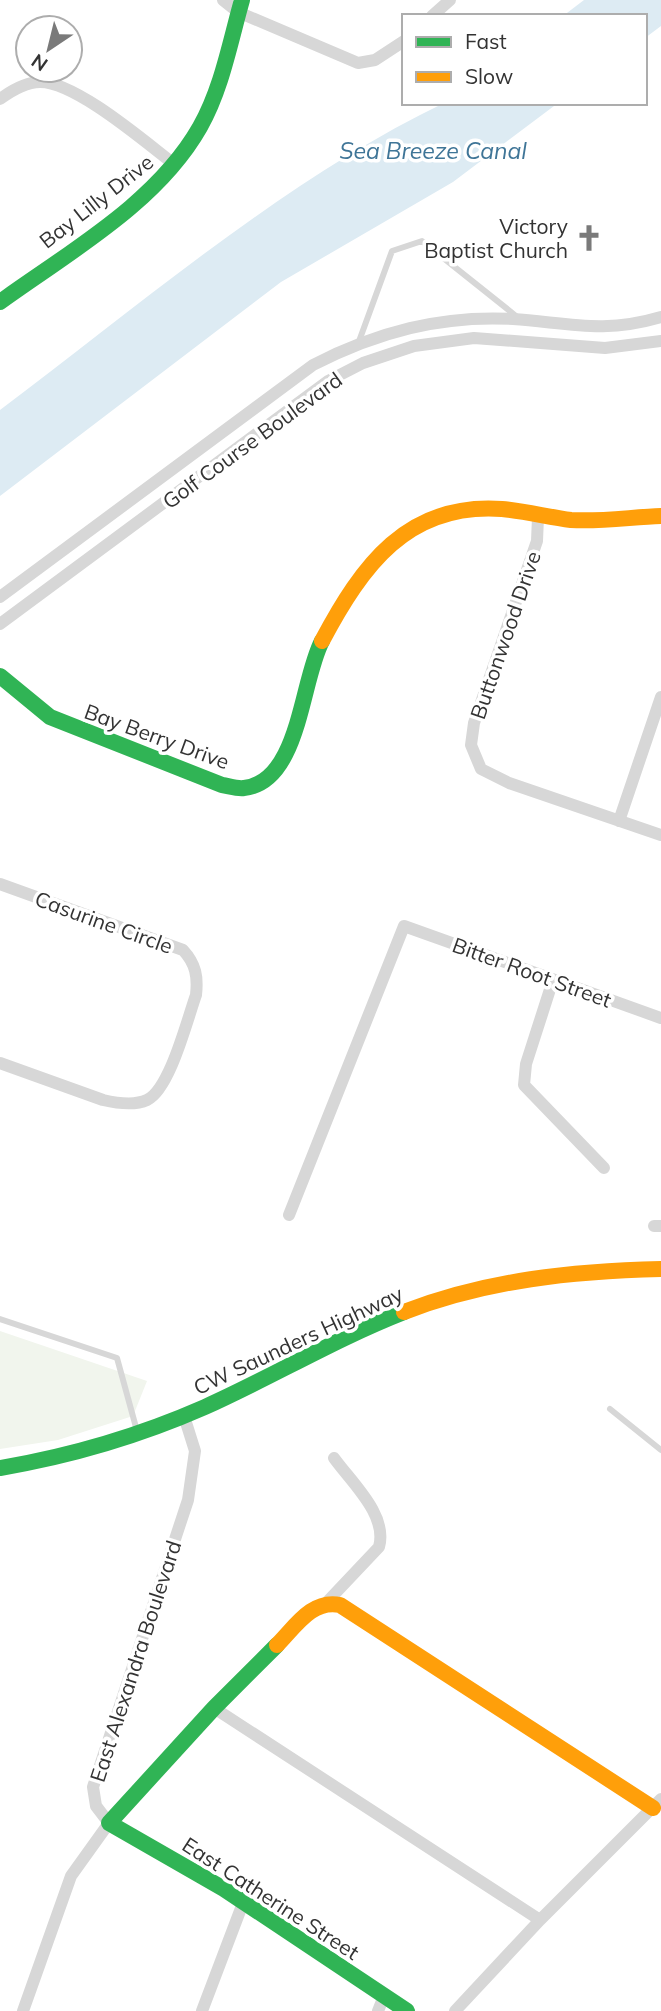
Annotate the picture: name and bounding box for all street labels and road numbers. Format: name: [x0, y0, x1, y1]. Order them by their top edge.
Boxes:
street label: Bay Lilly Drive: [34, 149, 158, 253]
street label: Golf Course Boulevard: [157, 366, 347, 514]
street label: Buttonwood Drive: [464, 548, 546, 722]
street label: Bay Berry Drive: [81, 698, 233, 774]
street label: Casurine Circle: [32, 885, 176, 959]
street label: Bitter Root Street: [449, 931, 615, 1013]
street label: CW Saunders Highway: [189, 1280, 407, 1400]
street label: East Alexandra Boulevard: [84, 1537, 186, 1785]
street label: East Catherine Street: [178, 1831, 364, 1965]

